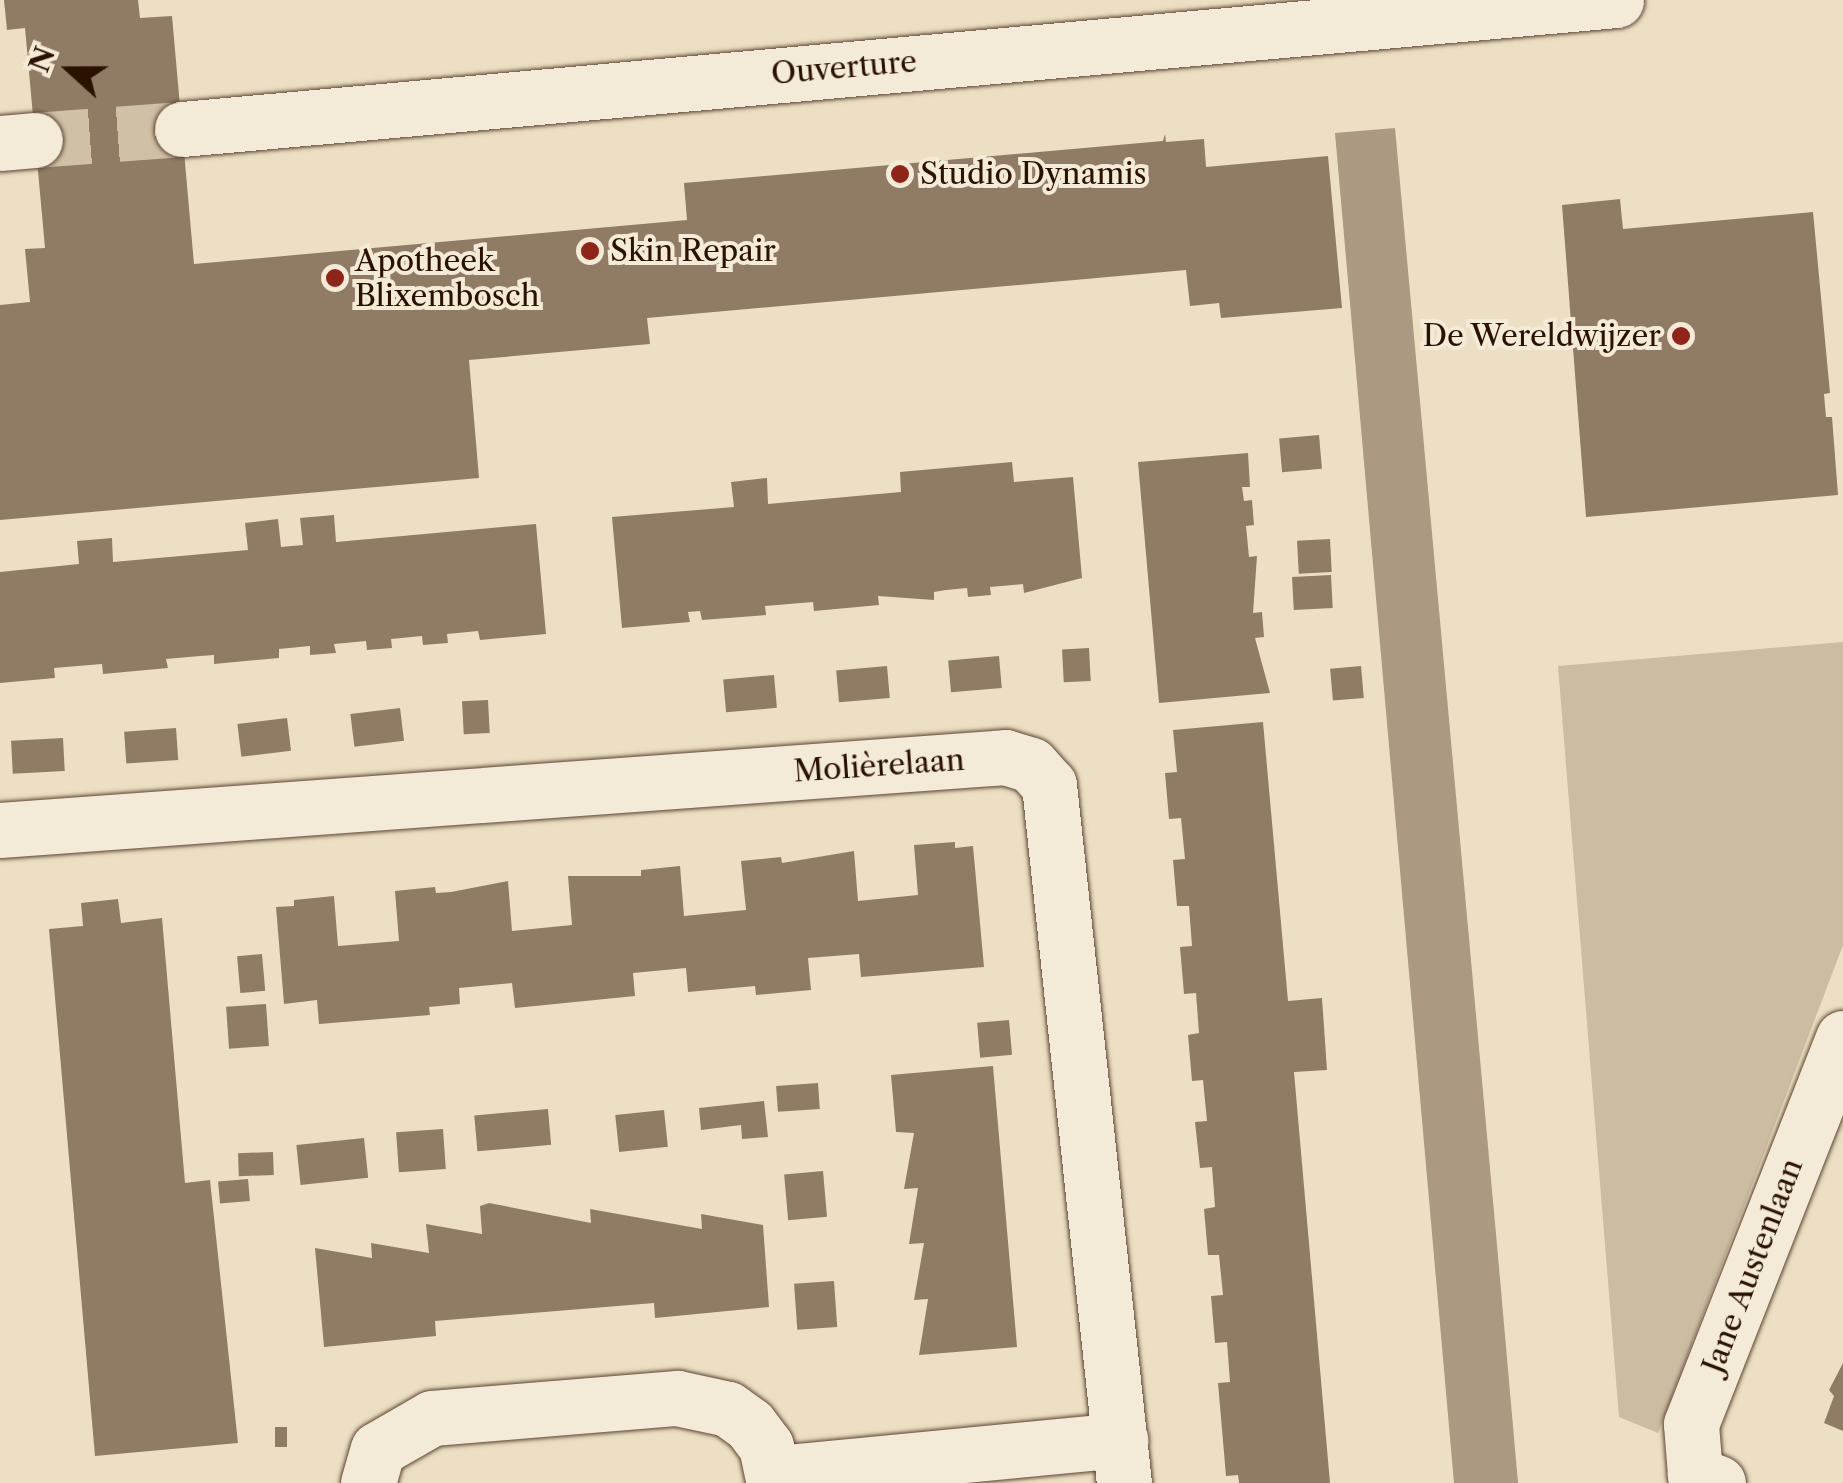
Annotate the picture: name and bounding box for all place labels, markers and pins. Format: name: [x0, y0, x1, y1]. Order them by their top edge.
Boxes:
place label: Studio Dynamis: [920, 156, 1147, 192]
marker: Studio Dynamis: [889, 163, 911, 185]
place label: Skin Repair: [610, 233, 776, 269]
marker: Skin Repair: [579, 240, 601, 262]
place label: Apotheek Blixembosch: [355, 243, 539, 314]
marker: Apotheek Blixembosch: [324, 267, 346, 289]
place label: De Wereldwijzer: [1422, 318, 1661, 354]
marker: De Wereldwijzer: [1670, 325, 1692, 347]

